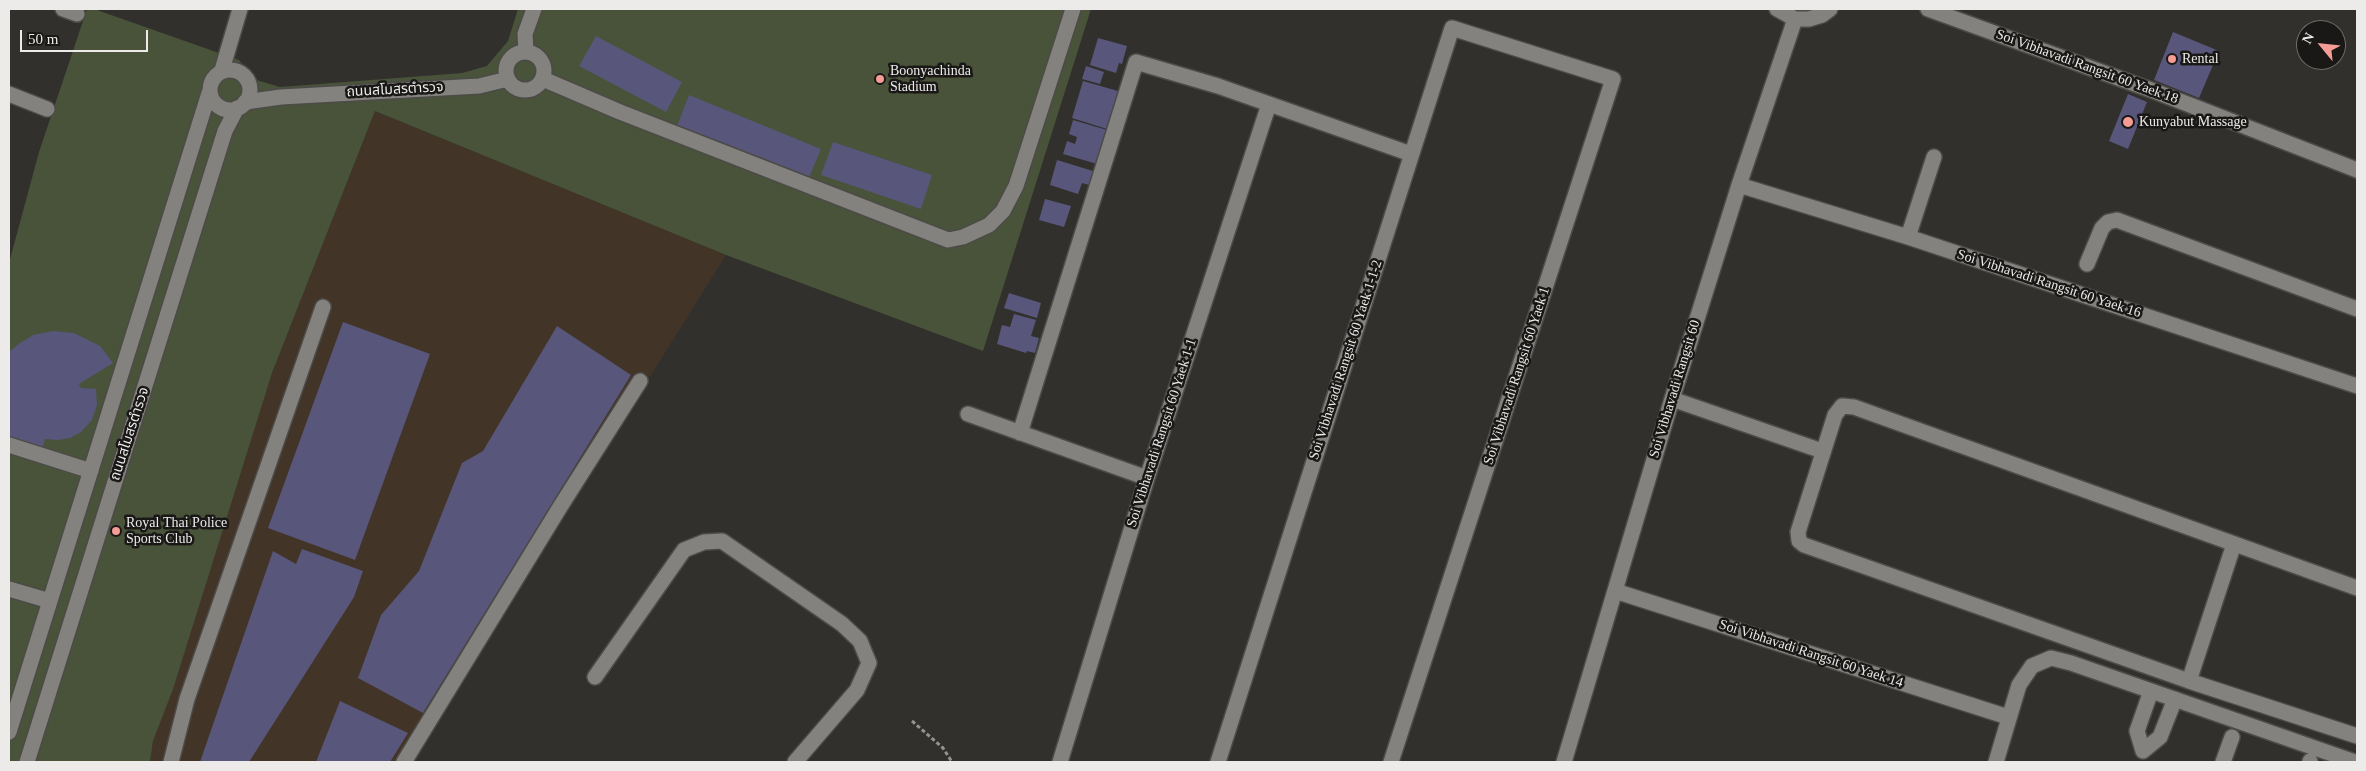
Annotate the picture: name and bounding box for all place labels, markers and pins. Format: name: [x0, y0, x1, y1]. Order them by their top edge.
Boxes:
place label: Rental: [2182, 51, 2219, 67]
marker: Rental: [2166, 53, 2178, 65]
place label: Boonyachinda Stadium: [890, 63, 971, 95]
marker: Boonyachinda Stadium: [874, 73, 886, 85]
place label: Kunyabut Massage: [2139, 114, 2247, 130]
marker: Kunyabut Massage: [2121, 115, 2135, 129]
place label: Royal Thai Police Sports Club: [126, 515, 227, 548]
marker: Royal Thai Police Sports Club: [110, 525, 122, 537]

